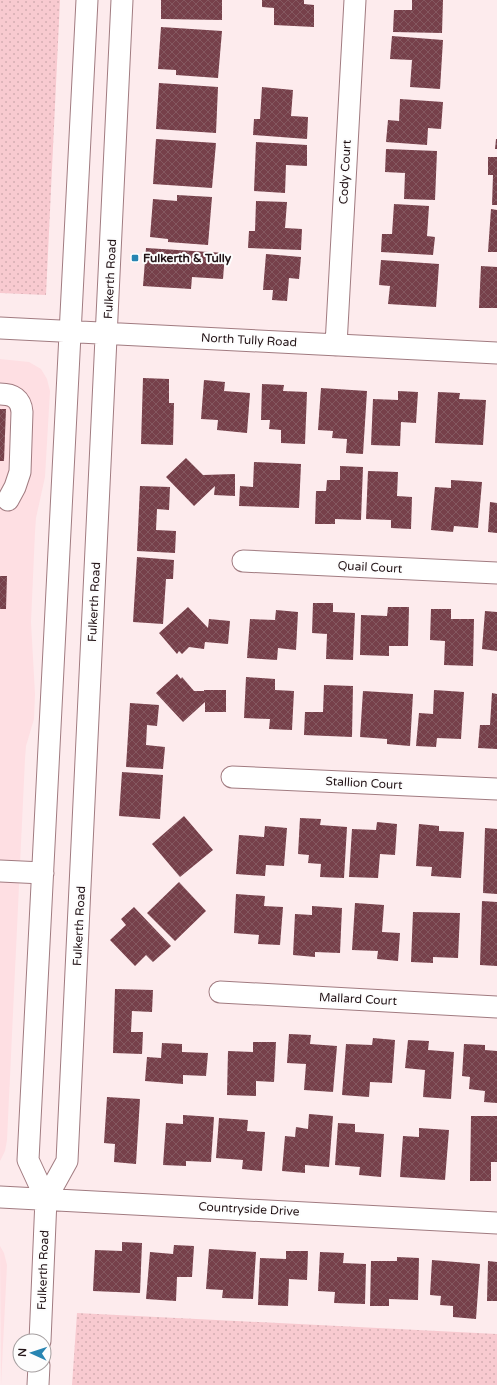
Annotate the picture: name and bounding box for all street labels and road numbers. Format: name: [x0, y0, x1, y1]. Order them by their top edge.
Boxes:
street label: Cody Court: [336, 139, 354, 205]
street label: Fulkerth Road: [101, 239, 119, 319]
street label: North Tully Road: [201, 330, 297, 350]
street label: Quail Court: [337, 558, 403, 576]
street label: Fulkerth Road: [85, 562, 103, 642]
street label: Stallion Court: [325, 774, 403, 792]
street label: Fulkerth Road: [70, 886, 88, 966]
street label: Mallard Court: [319, 990, 398, 1008]
street label: Countryside Drive: [198, 1199, 300, 1219]
street label: Fulkerth Road: [35, 1230, 51, 1310]

